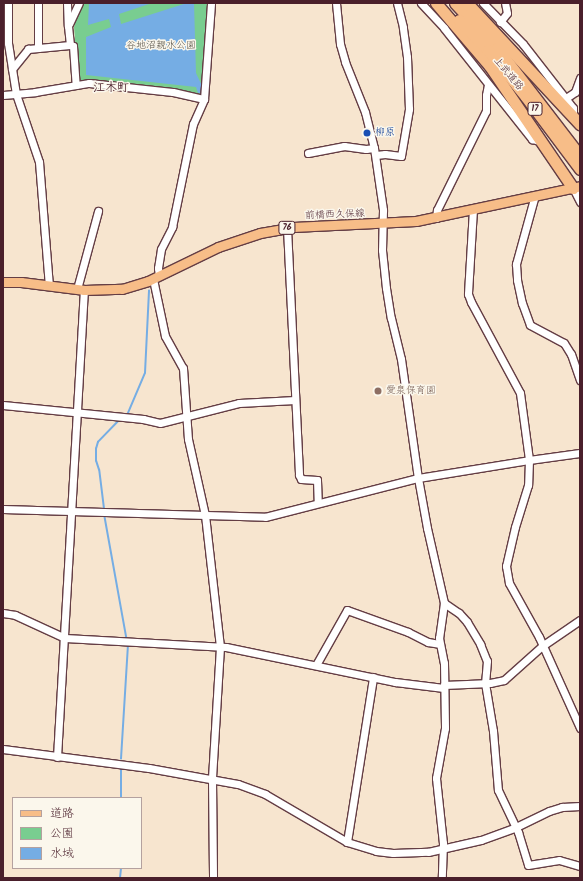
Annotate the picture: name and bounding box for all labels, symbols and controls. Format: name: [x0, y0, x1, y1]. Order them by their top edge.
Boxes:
park label: 谷地沼親水公園: [126, 40, 196, 52]
street label: 上武道路: [491, 55, 525, 93]
district label: 江木町: [93, 81, 129, 95]
road number: 17: [527, 102, 543, 116]
place label: 柳原: [375, 127, 395, 139]
marker: 柳原: [362, 128, 372, 138]
street label: 前橋西久保線: [305, 208, 365, 222]
road number: 76: [278, 221, 296, 235]
place label: 愛泉保育園: [386, 385, 436, 397]
marker: 愛泉保育園: [373, 386, 383, 396]
legend: [12, 797, 142, 869]
text: 道路: [50, 804, 74, 823]
text: 公園: [50, 824, 74, 843]
text: 水域: [50, 844, 74, 863]

